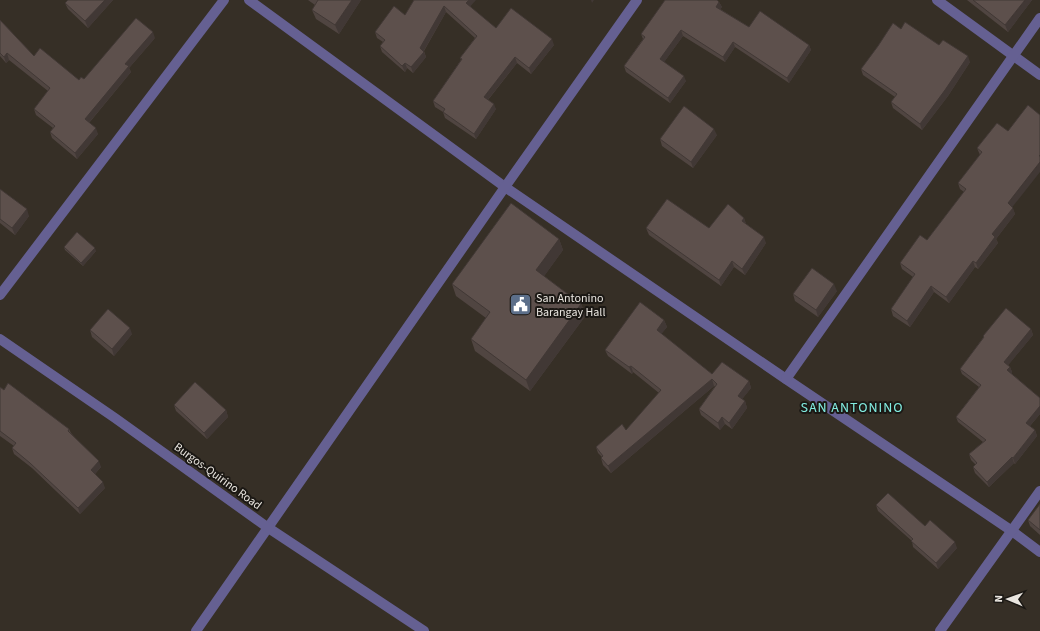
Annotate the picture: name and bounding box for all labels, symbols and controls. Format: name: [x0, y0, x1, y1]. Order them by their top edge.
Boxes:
place label: San Antonino Barangay Hall: [536, 290, 606, 321]
public building icon: San Antonino Barangay Hall: [508, 292, 534, 318]
district label: SAN ANTONINO: [800, 398, 904, 418]
street label: Burgos-Quirino Road: [170, 439, 265, 514]
north arrow: [988, 579, 1028, 619]
text: N: [991, 595, 1006, 603]

